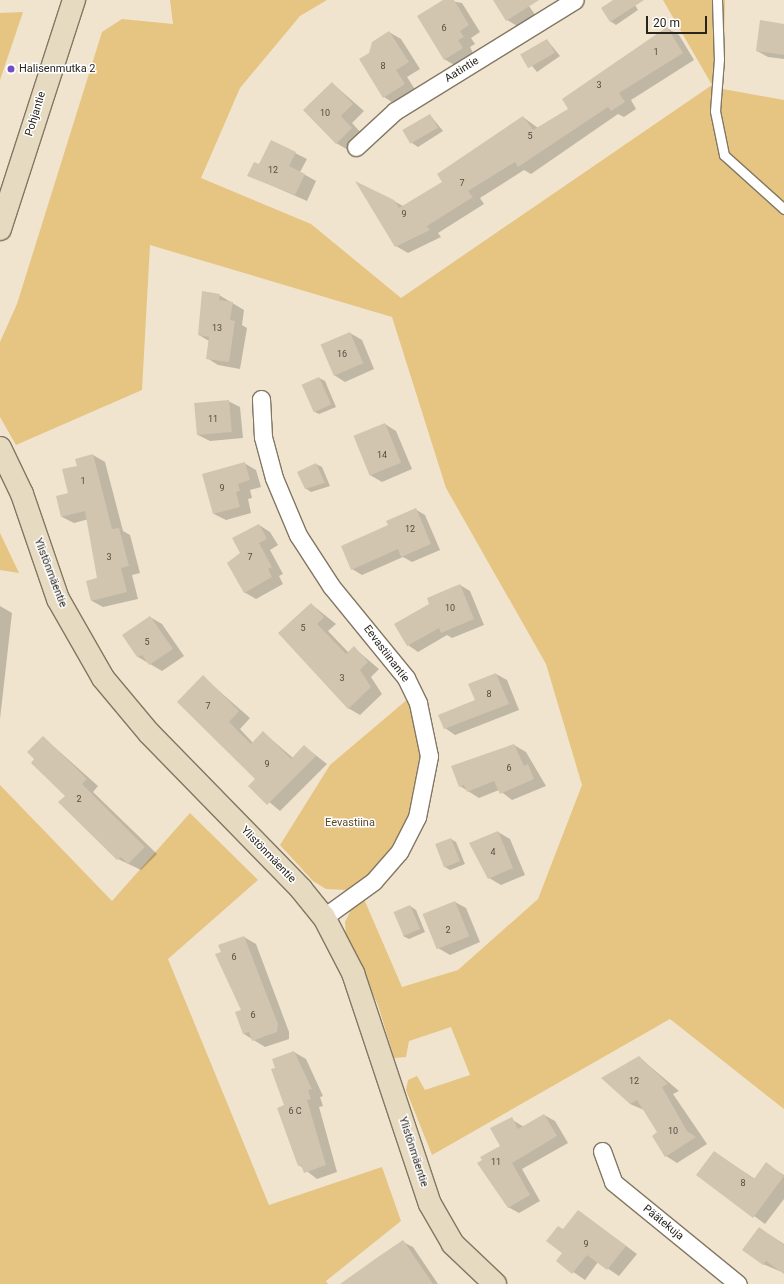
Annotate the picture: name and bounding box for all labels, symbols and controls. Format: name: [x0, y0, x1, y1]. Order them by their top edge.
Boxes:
scale bar: [648, 8, 709, 34]
text: 20 m: [653, 16, 680, 30]
house number: 6: [441, 23, 447, 33]
house number: 1: [653, 47, 659, 57]
street label: Aatintie: [443, 54, 481, 86]
house number: 8: [380, 61, 386, 71]
place label: Halisenmutka 2: [19, 62, 96, 76]
marker: Halisenmutka 2: [6, 64, 16, 74]
house number: 3: [596, 80, 602, 90]
street label: Pohjantie: [23, 90, 49, 138]
house number: 10: [320, 108, 330, 118]
house number: 5: [527, 131, 533, 141]
house number: 12: [268, 165, 278, 175]
house number: 7: [459, 178, 465, 188]
house number: 9: [401, 209, 407, 219]
house number: 13: [212, 323, 222, 333]
house number: 16: [337, 349, 347, 359]
house number: 11: [208, 414, 218, 424]
house number: 14: [377, 450, 387, 460]
house number: 1: [80, 476, 86, 486]
house number: 9: [219, 483, 225, 493]
house number: 12: [405, 524, 415, 534]
street label: Ylistönmäentie: [31, 537, 69, 609]
house number: 3: [106, 552, 112, 562]
house number: 7: [247, 552, 253, 562]
house number: 10: [445, 603, 455, 613]
house number: 5: [300, 623, 306, 633]
street label: Eevastiinantie: [360, 623, 412, 685]
house number: 5: [144, 637, 150, 647]
house number: 3: [339, 673, 345, 683]
house number: 8: [486, 689, 492, 699]
house number: 7: [205, 701, 211, 711]
house number: 9: [264, 759, 270, 769]
house number: 6: [506, 763, 512, 773]
house number: 2: [76, 794, 82, 804]
park label: Eevastiina: [325, 816, 375, 830]
street label: Ylistönmäentie: [238, 824, 298, 886]
house number: 4: [490, 847, 496, 857]
house number: 2: [445, 925, 451, 935]
house number: 6: [231, 952, 237, 962]
house number: 6: [250, 1010, 256, 1020]
house number: 12: [629, 1076, 639, 1086]
house number: 6 C: [288, 1106, 302, 1116]
street label: Ylistönmäentie: [395, 1115, 431, 1189]
house number: 10: [668, 1126, 678, 1136]
house number: 11: [491, 1157, 501, 1167]
house number: 8: [740, 1178, 746, 1188]
street label: Päätekuja: [640, 1203, 686, 1243]
house number: 9: [583, 1239, 589, 1249]

